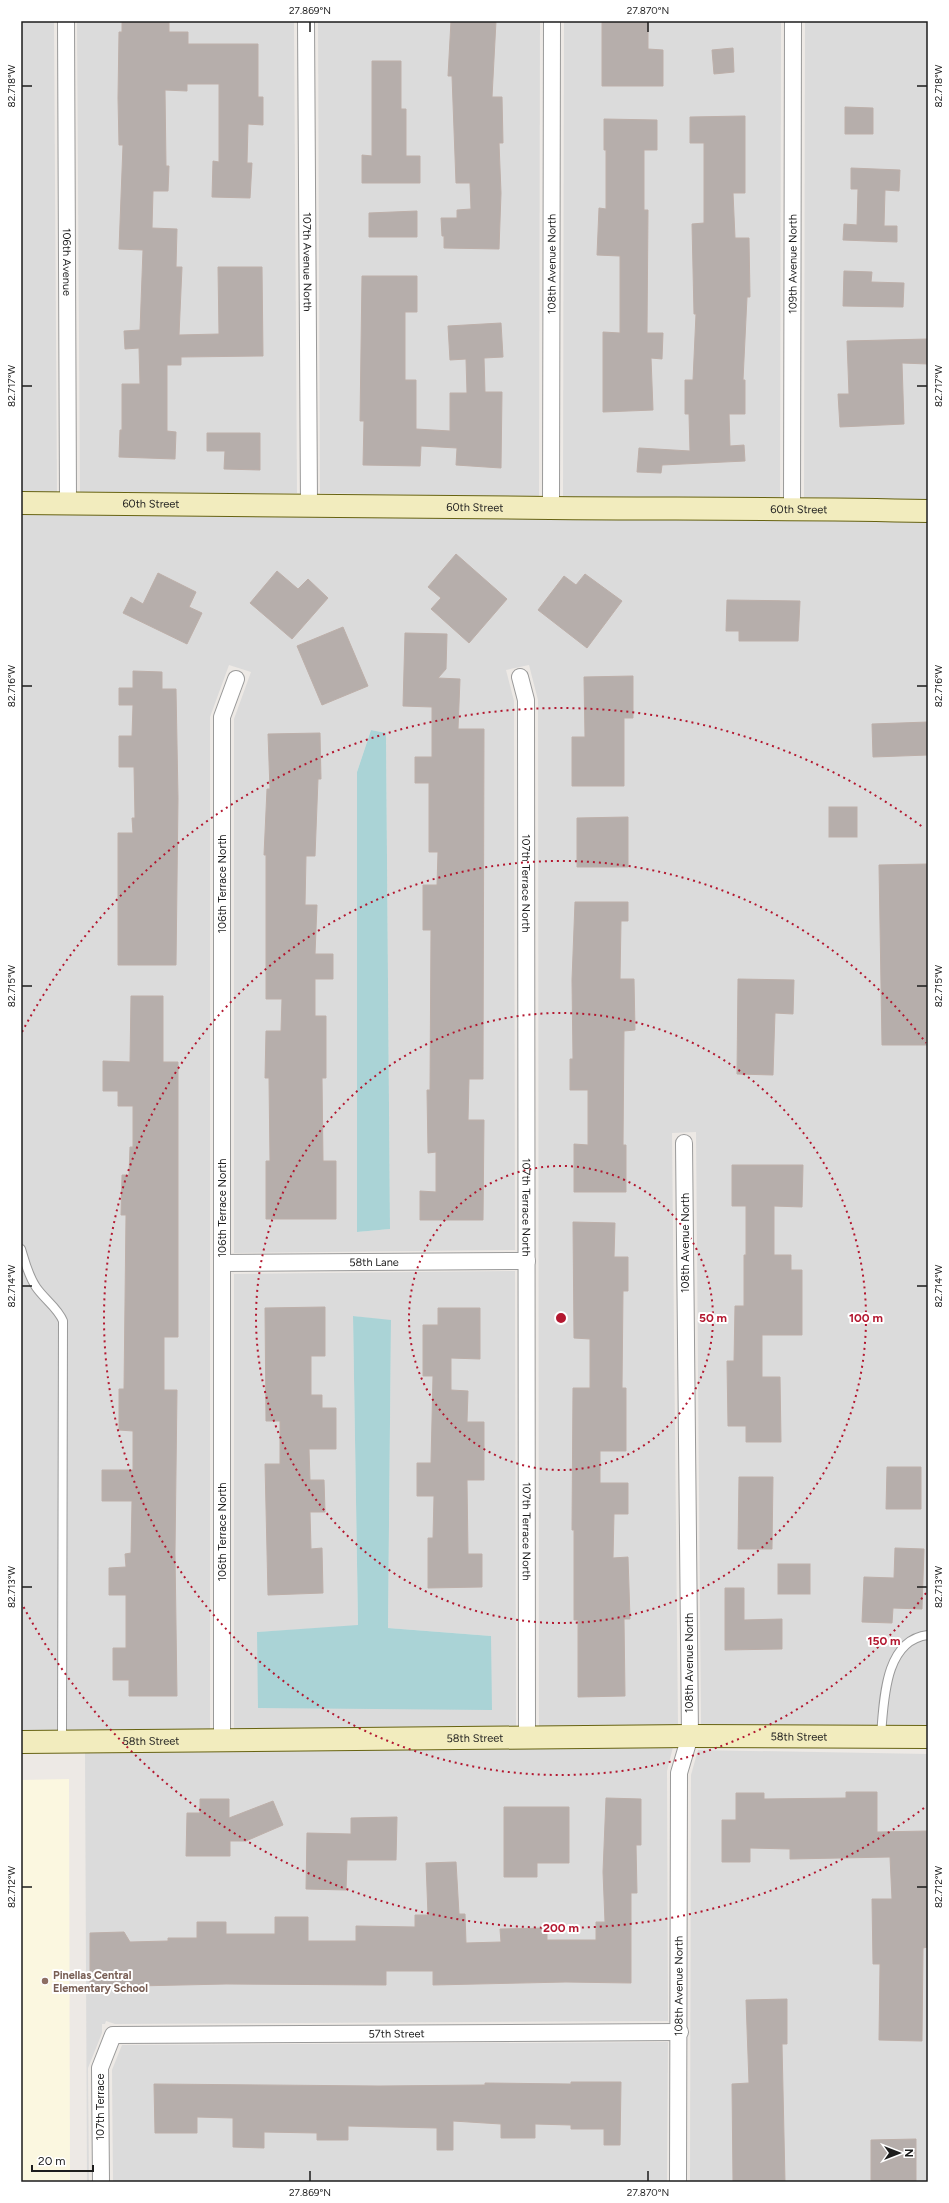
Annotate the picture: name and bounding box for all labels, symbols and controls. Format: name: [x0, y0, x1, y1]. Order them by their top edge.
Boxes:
text: 27.869°N: [289, 4, 331, 17]
text: 27.870°N: [627, 4, 669, 17]
text: 82.718°W: [5, 64, 18, 107]
text: 82.718°W: [932, 64, 945, 107]
street label: 107th Avenue North: [300, 212, 314, 312]
street label: 108th Avenue North: [545, 214, 559, 314]
street label: 109th Avenue North: [786, 214, 800, 314]
street label: 106th Avenue: [60, 228, 73, 296]
text: 82.717°W: [5, 365, 18, 407]
text: 82.717°W: [932, 365, 945, 407]
street label: 60th Street: [122, 497, 180, 511]
street label: 60th Street: [446, 501, 504, 514]
street label: 60th Street: [770, 503, 828, 516]
text: 82.716°W: [5, 664, 18, 707]
text: 82.716°W: [932, 664, 945, 707]
street label: 107th Terrace North: [519, 834, 532, 933]
street label: 106th Terrace North: [216, 835, 229, 933]
text: 82.715°W: [5, 964, 18, 1007]
text: 82.715°W: [932, 964, 945, 1007]
street label: 107th Terrace North: [519, 1158, 533, 1257]
street label: 106th Terrace North: [216, 1159, 229, 1257]
street label: 108th Avenue North: [679, 1193, 692, 1293]
street label: 58th Lane: [349, 1256, 399, 1269]
text: 82.714°W: [5, 1264, 18, 1307]
text: 82.714°W: [932, 1264, 945, 1307]
centre of rings: [554, 1311, 568, 1325]
text: 50 m: [699, 1311, 727, 1325]
text: 100 m: [849, 1311, 883, 1325]
street label: 107th Terrace North: [520, 1482, 533, 1581]
street label: 106th Terrace North: [216, 1483, 229, 1581]
text: 82.713°W: [5, 1566, 18, 1608]
text: 82.713°W: [932, 1566, 945, 1608]
street label: 108th Avenue North: [683, 1613, 696, 1713]
text: 150 m: [867, 1634, 901, 1648]
street label: 58th Street: [770, 1730, 827, 1744]
street label: 58th Street: [446, 1732, 504, 1745]
street label: 58th Street: [122, 1735, 180, 1748]
text: 82.712°W: [5, 1866, 18, 1908]
text: 82.712°W: [932, 1866, 945, 1908]
text: 200 m: [543, 1921, 579, 1935]
street label: 108th Avenue North: [672, 1936, 686, 2036]
place label: Pinellas Central Elementary School: [53, 1969, 148, 1995]
marker: Pinellas Central Elementary School: [40, 1976, 50, 1986]
street label: 57th Street: [368, 2027, 425, 2041]
street label: 107th Terrace: [94, 2074, 107, 2140]
north arrow: [879, 2133, 919, 2173]
scale bar: [32, 2147, 93, 2173]
text: N: [902, 2149, 915, 2157]
text: 20 m: [38, 2154, 66, 2168]
text: 27.869°N: [289, 2186, 331, 2199]
text: 27.870°N: [627, 2186, 669, 2199]

